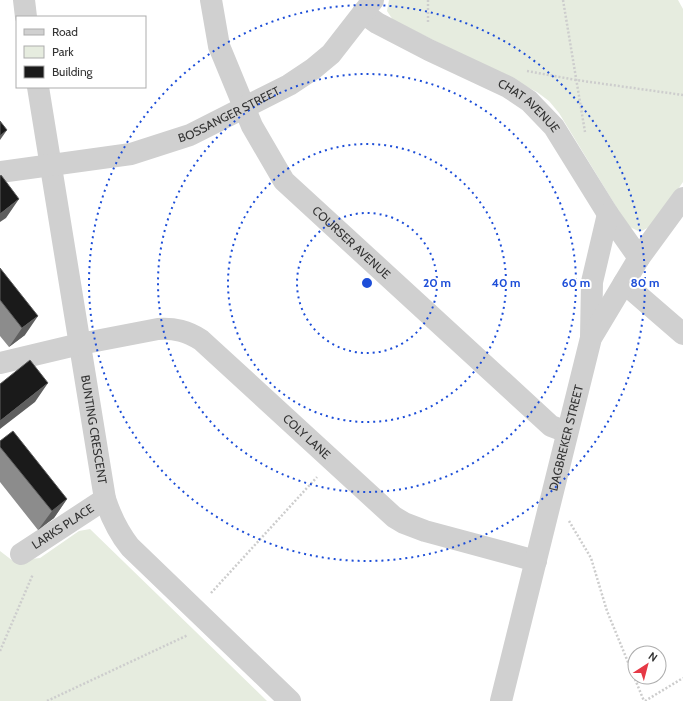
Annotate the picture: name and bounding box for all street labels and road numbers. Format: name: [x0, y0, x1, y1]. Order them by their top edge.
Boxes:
street label: CHAT AVENUE: [496, 75, 564, 135]
street label: BOSSANGER STREET: [176, 83, 282, 145]
street label: COURSER AVENUE: [309, 203, 394, 282]
street label: BUNTING CRESCENT: [78, 374, 111, 486]
street label: DAGBREKER STREET: [545, 383, 586, 492]
street label: COLY LANE: [280, 411, 334, 462]
street label: LARKS PLACE: [29, 500, 97, 552]

